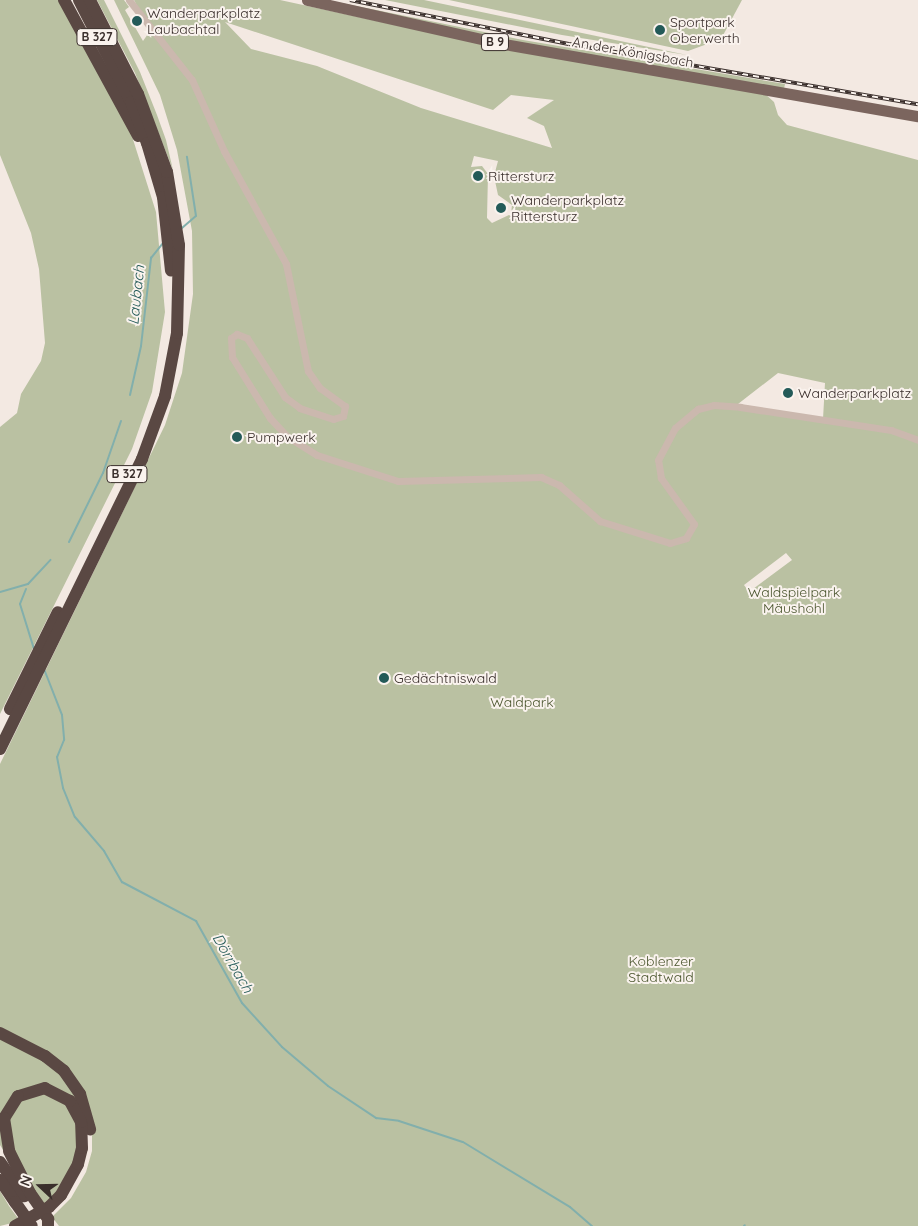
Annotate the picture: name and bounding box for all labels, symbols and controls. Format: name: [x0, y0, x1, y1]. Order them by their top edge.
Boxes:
place label: Wanderparkplatz Laubachtal: [147, 5, 260, 38]
place label: Sportpark Oberwerth: [670, 14, 740, 46]
marker: Wanderparkplatz Laubachtal: [131, 15, 143, 27]
marker: Sportpark Oberwerth: [654, 24, 666, 36]
road number: B 327: [76, 28, 118, 46]
road number: B 9: [480, 32, 510, 52]
street label: An der Königsbach: [571, 33, 695, 71]
place label: Rittersturz: [488, 168, 554, 184]
marker: Rittersturz: [472, 170, 484, 182]
place label: Wanderparkplatz Rittersturz: [511, 192, 624, 224]
marker: Wanderparkplatz Rittersturz: [495, 202, 507, 214]
water label: Laubach: [124, 264, 148, 326]
place label: Wanderparkplatz: [798, 385, 911, 401]
marker: Wanderparkplatz: [782, 387, 794, 399]
place label: Pumpwerk: [247, 429, 316, 445]
marker: Pumpwerk: [231, 431, 243, 443]
road number: B 327: [106, 464, 148, 484]
park label: Waldspielpark Mäushohl: [748, 584, 840, 616]
place label: Gedächtniswald: [394, 670, 497, 686]
marker: Gedächtniswald: [378, 672, 390, 684]
park label: Waldpark: [490, 694, 554, 710]
water label: Dörrbach: [209, 930, 257, 996]
park label: Koblenzer Stadtwald: [628, 953, 694, 986]
north arrow: [15, 1161, 65, 1211]
text: N: [16, 1173, 36, 1189]

